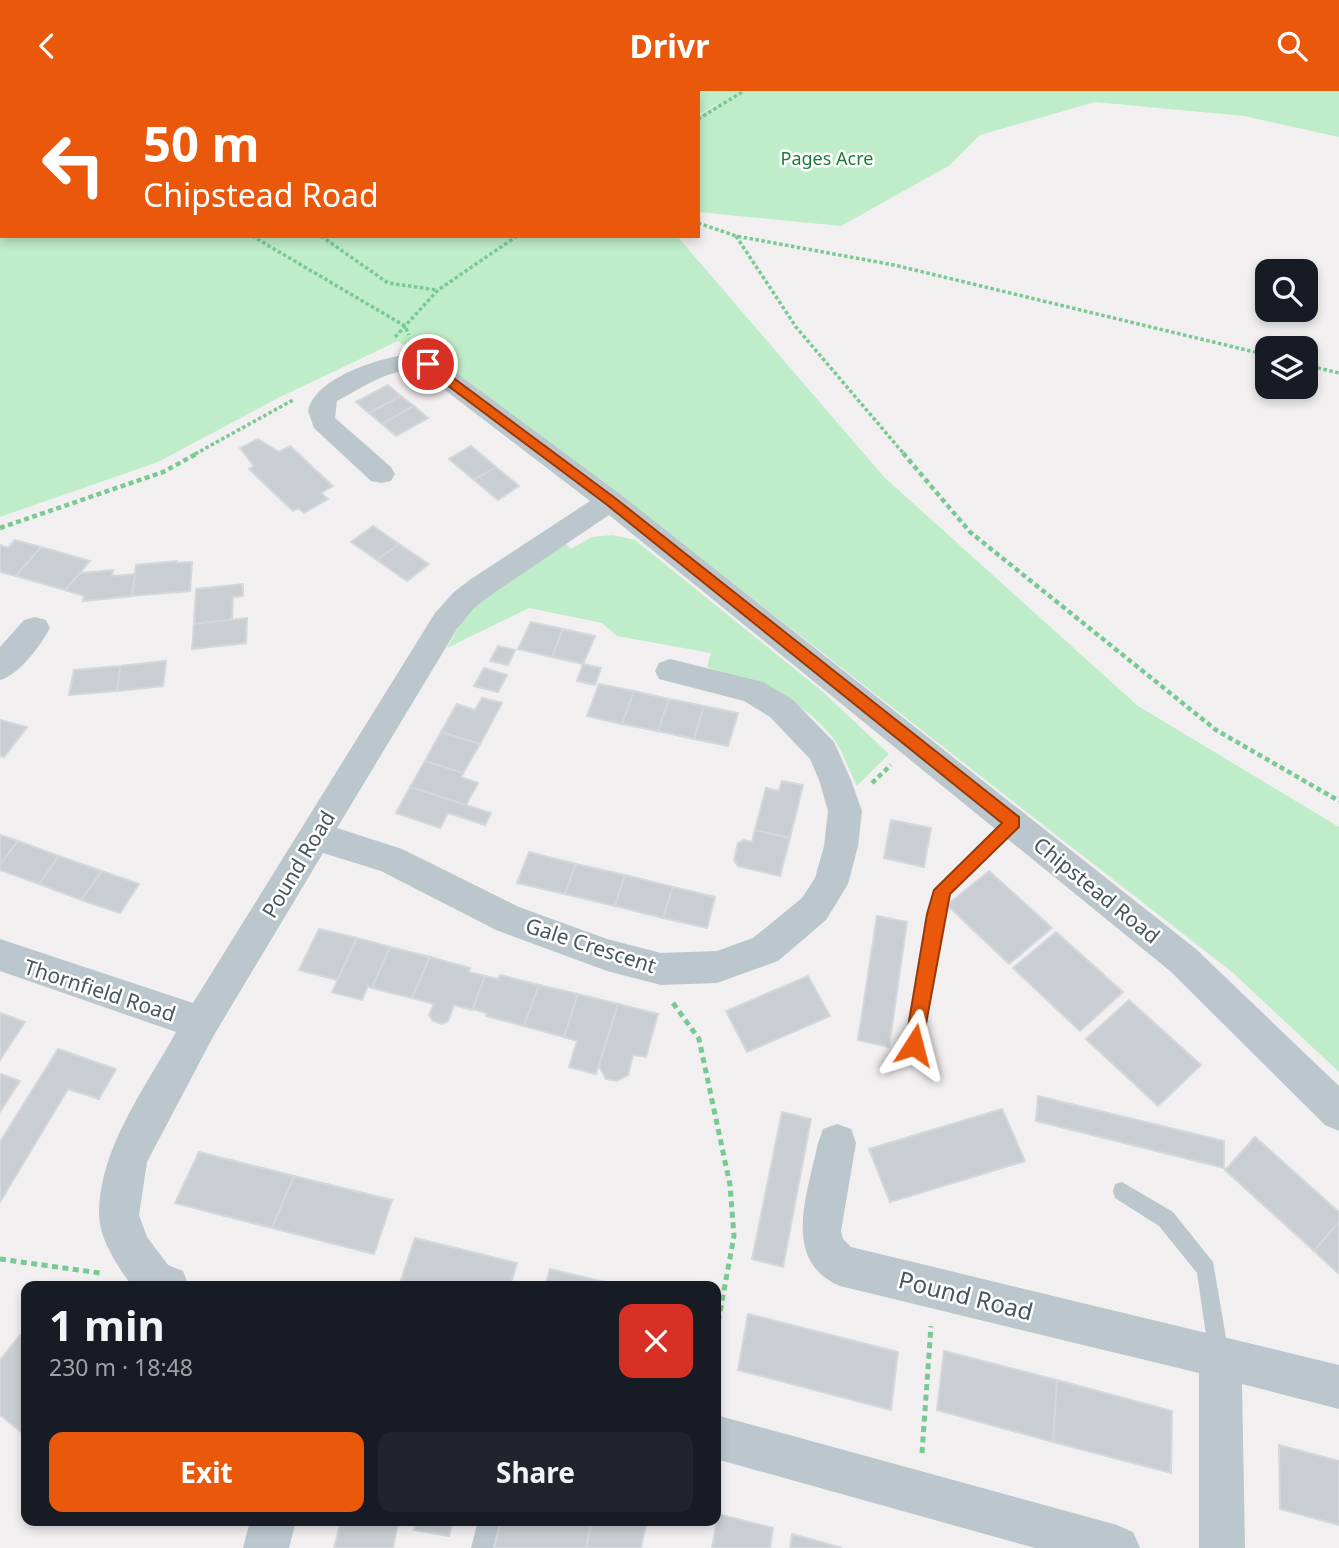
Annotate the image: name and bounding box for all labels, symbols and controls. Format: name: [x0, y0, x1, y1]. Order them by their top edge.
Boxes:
text: Drivr: [630, 24, 709, 67]
icon: back: [28, 27, 66, 65]
icon: search: [1273, 27, 1311, 65]
text: 50 m: [143, 110, 260, 176]
icon: left: [28, 119, 119, 210]
park label: Pages Acre: [781, 146, 873, 170]
text: Chipstead Road: [143, 173, 379, 216]
map controls: [1255, 259, 1318, 399]
button: search: [1255, 259, 1318, 322]
pin: [398, 334, 458, 394]
button: layers: [1255, 336, 1318, 399]
icon: arrive: [409, 345, 447, 383]
street label: Pound Road: [255, 805, 341, 923]
street label: Chipstead Road: [1028, 830, 1166, 950]
street label: Gale Crescent: [522, 911, 660, 979]
street label: Thornfield Road: [21, 952, 179, 1028]
position arrow: [877, 1008, 951, 1082]
street label: Pound Road: [895, 1262, 1037, 1328]
text: 1 min: [49, 1296, 165, 1353]
button: close: [619, 1304, 693, 1378]
text: 230 m · 18:48: [49, 1351, 193, 1383]
button: Exit: [49, 1432, 364, 1512]
button: Share: [378, 1432, 693, 1512]

